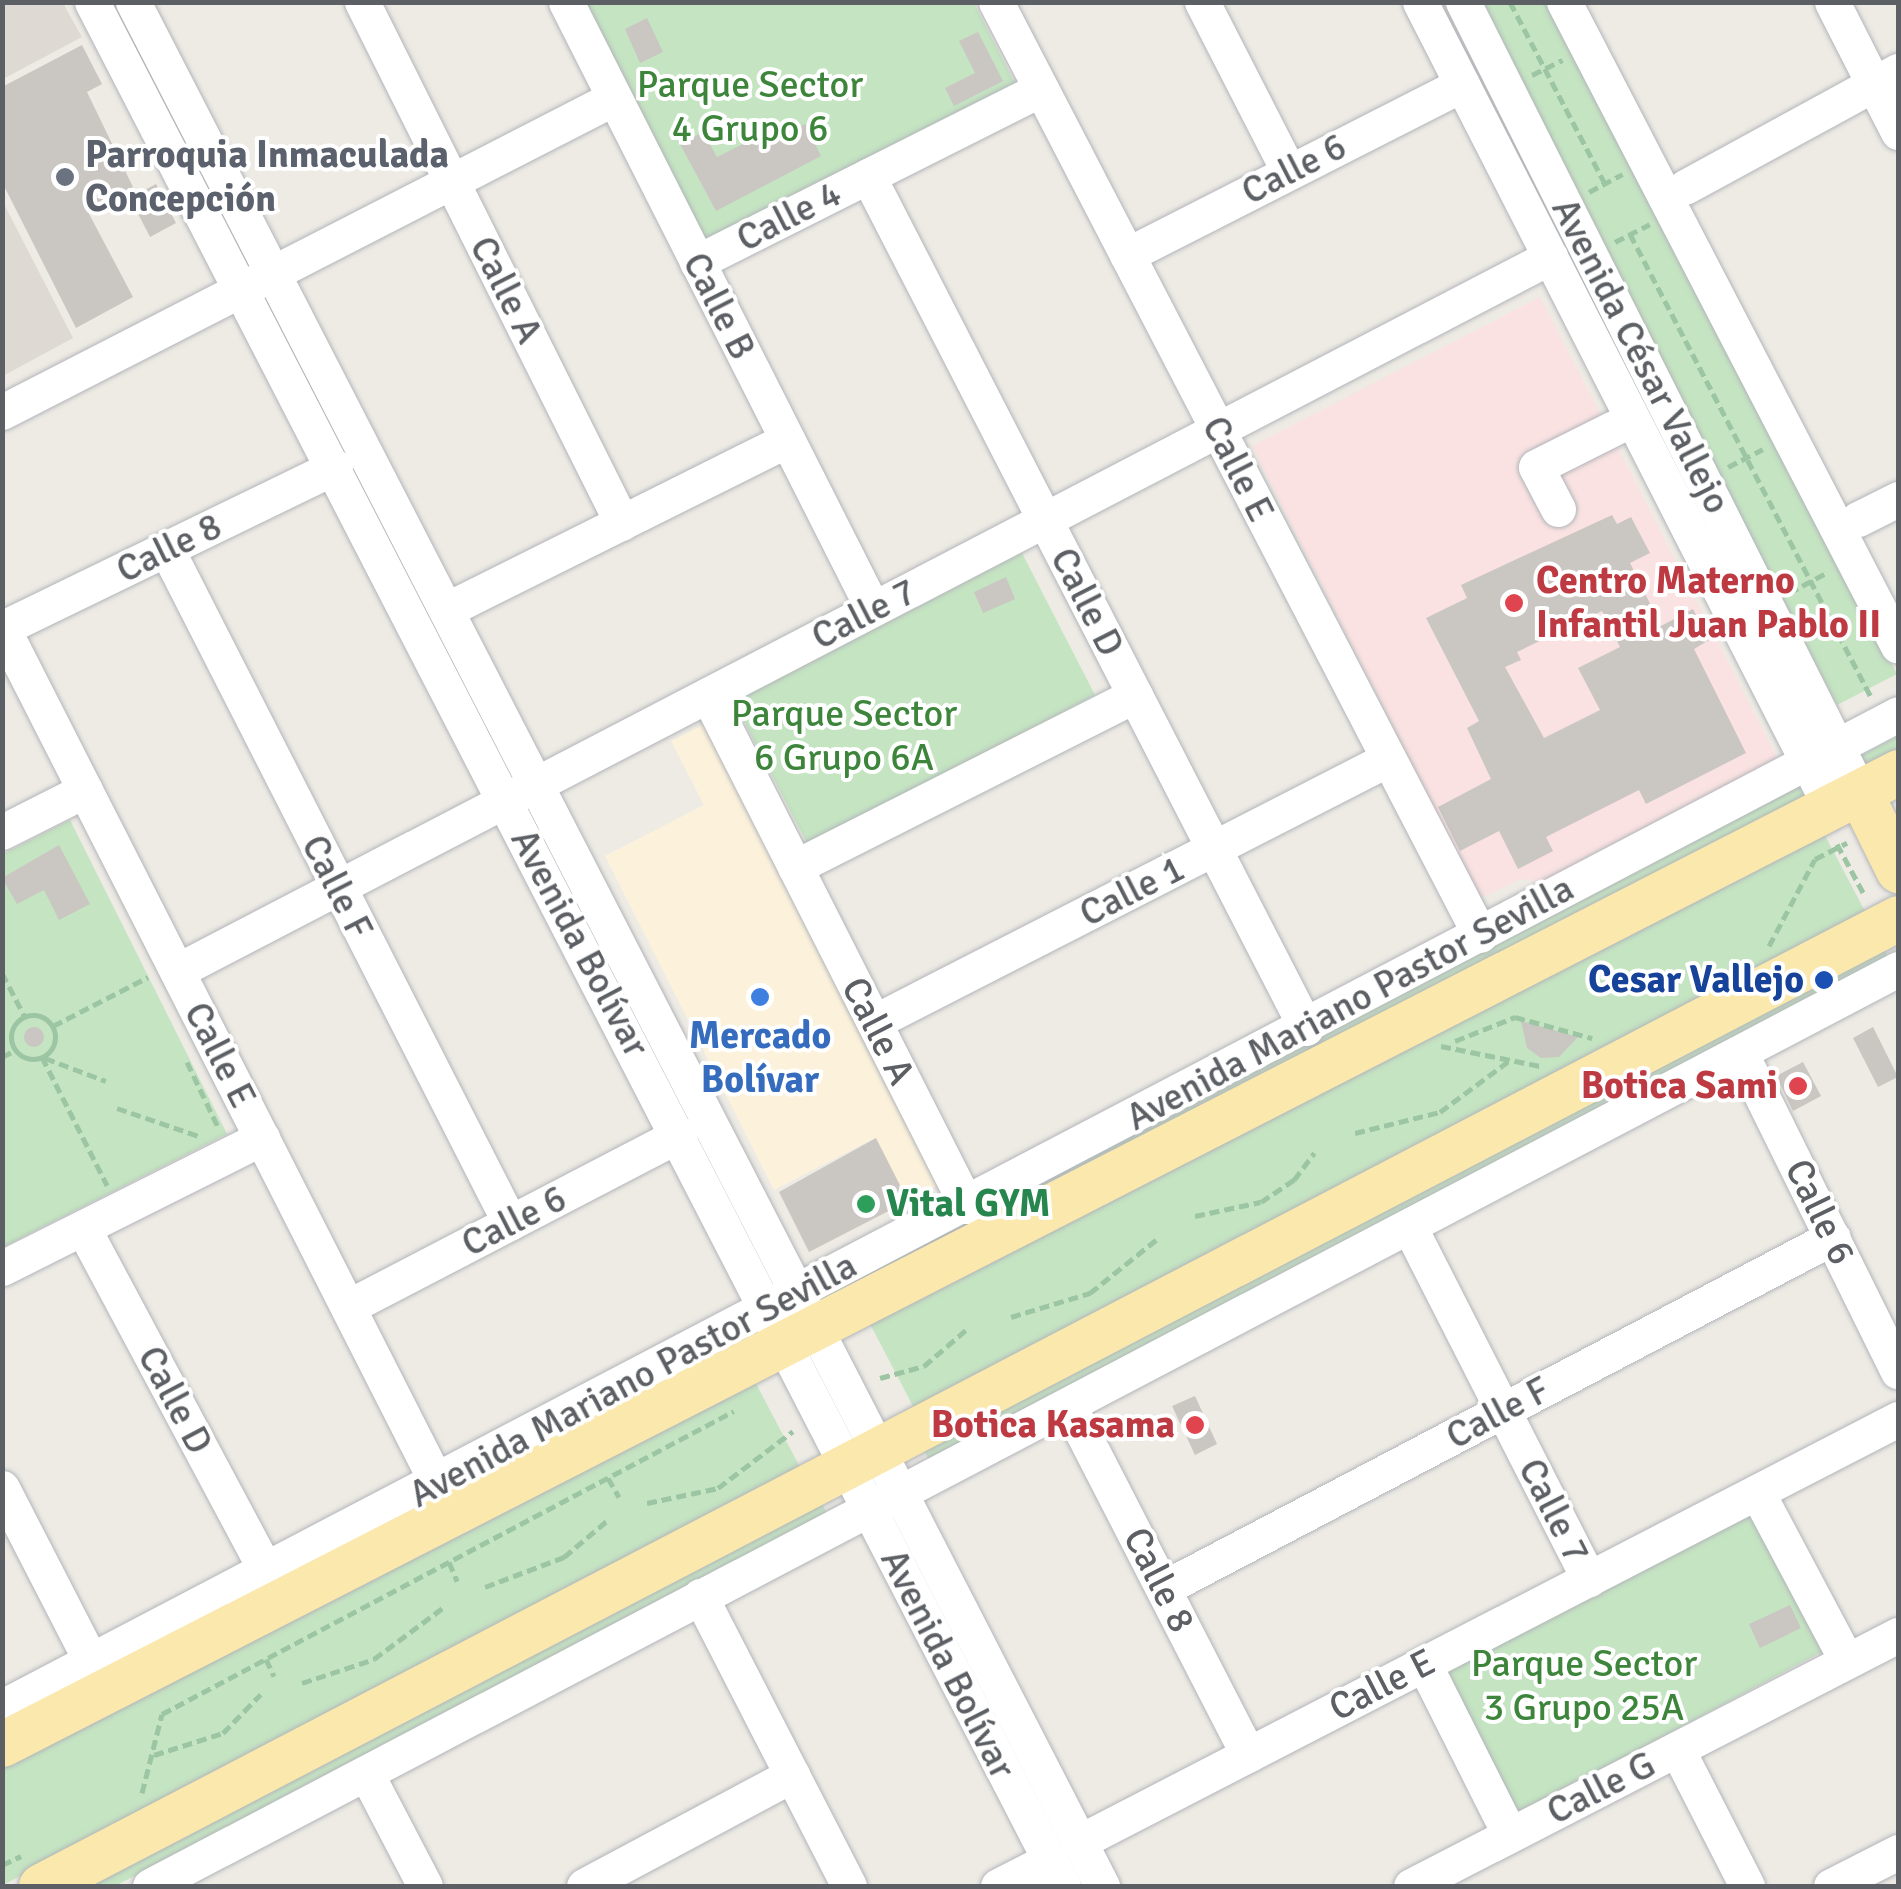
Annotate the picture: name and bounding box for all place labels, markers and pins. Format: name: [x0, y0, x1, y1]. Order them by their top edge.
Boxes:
place label: Parroquia Inmaculada Concepción: [85, 132, 449, 222]
marker: Parroquia Inmaculada Concepción: [54, 166, 76, 188]
place label: Centro Materno Infantil Juan Pablo II: [1536, 558, 1881, 648]
marker: Centro Materno Infantil Juan Pablo II: [1501, 590, 1527, 616]
place label: Cesar Vallejo: [1588, 957, 1804, 1003]
marker: Cesar Vallejo: [1813, 969, 1835, 991]
marker: Mercado Bolívar: [749, 986, 771, 1008]
place label: Mercado Bolívar: [689, 1013, 831, 1102]
place label: Botica Sami: [1581, 1063, 1778, 1109]
marker: Botica Sami: [1787, 1075, 1809, 1097]
place label: Vital GYM: [886, 1181, 1050, 1227]
marker: Vital GYM: [855, 1193, 877, 1215]
place label: Botica Kasama: [931, 1402, 1175, 1448]
marker: Botica Kasama: [1184, 1414, 1206, 1436]

